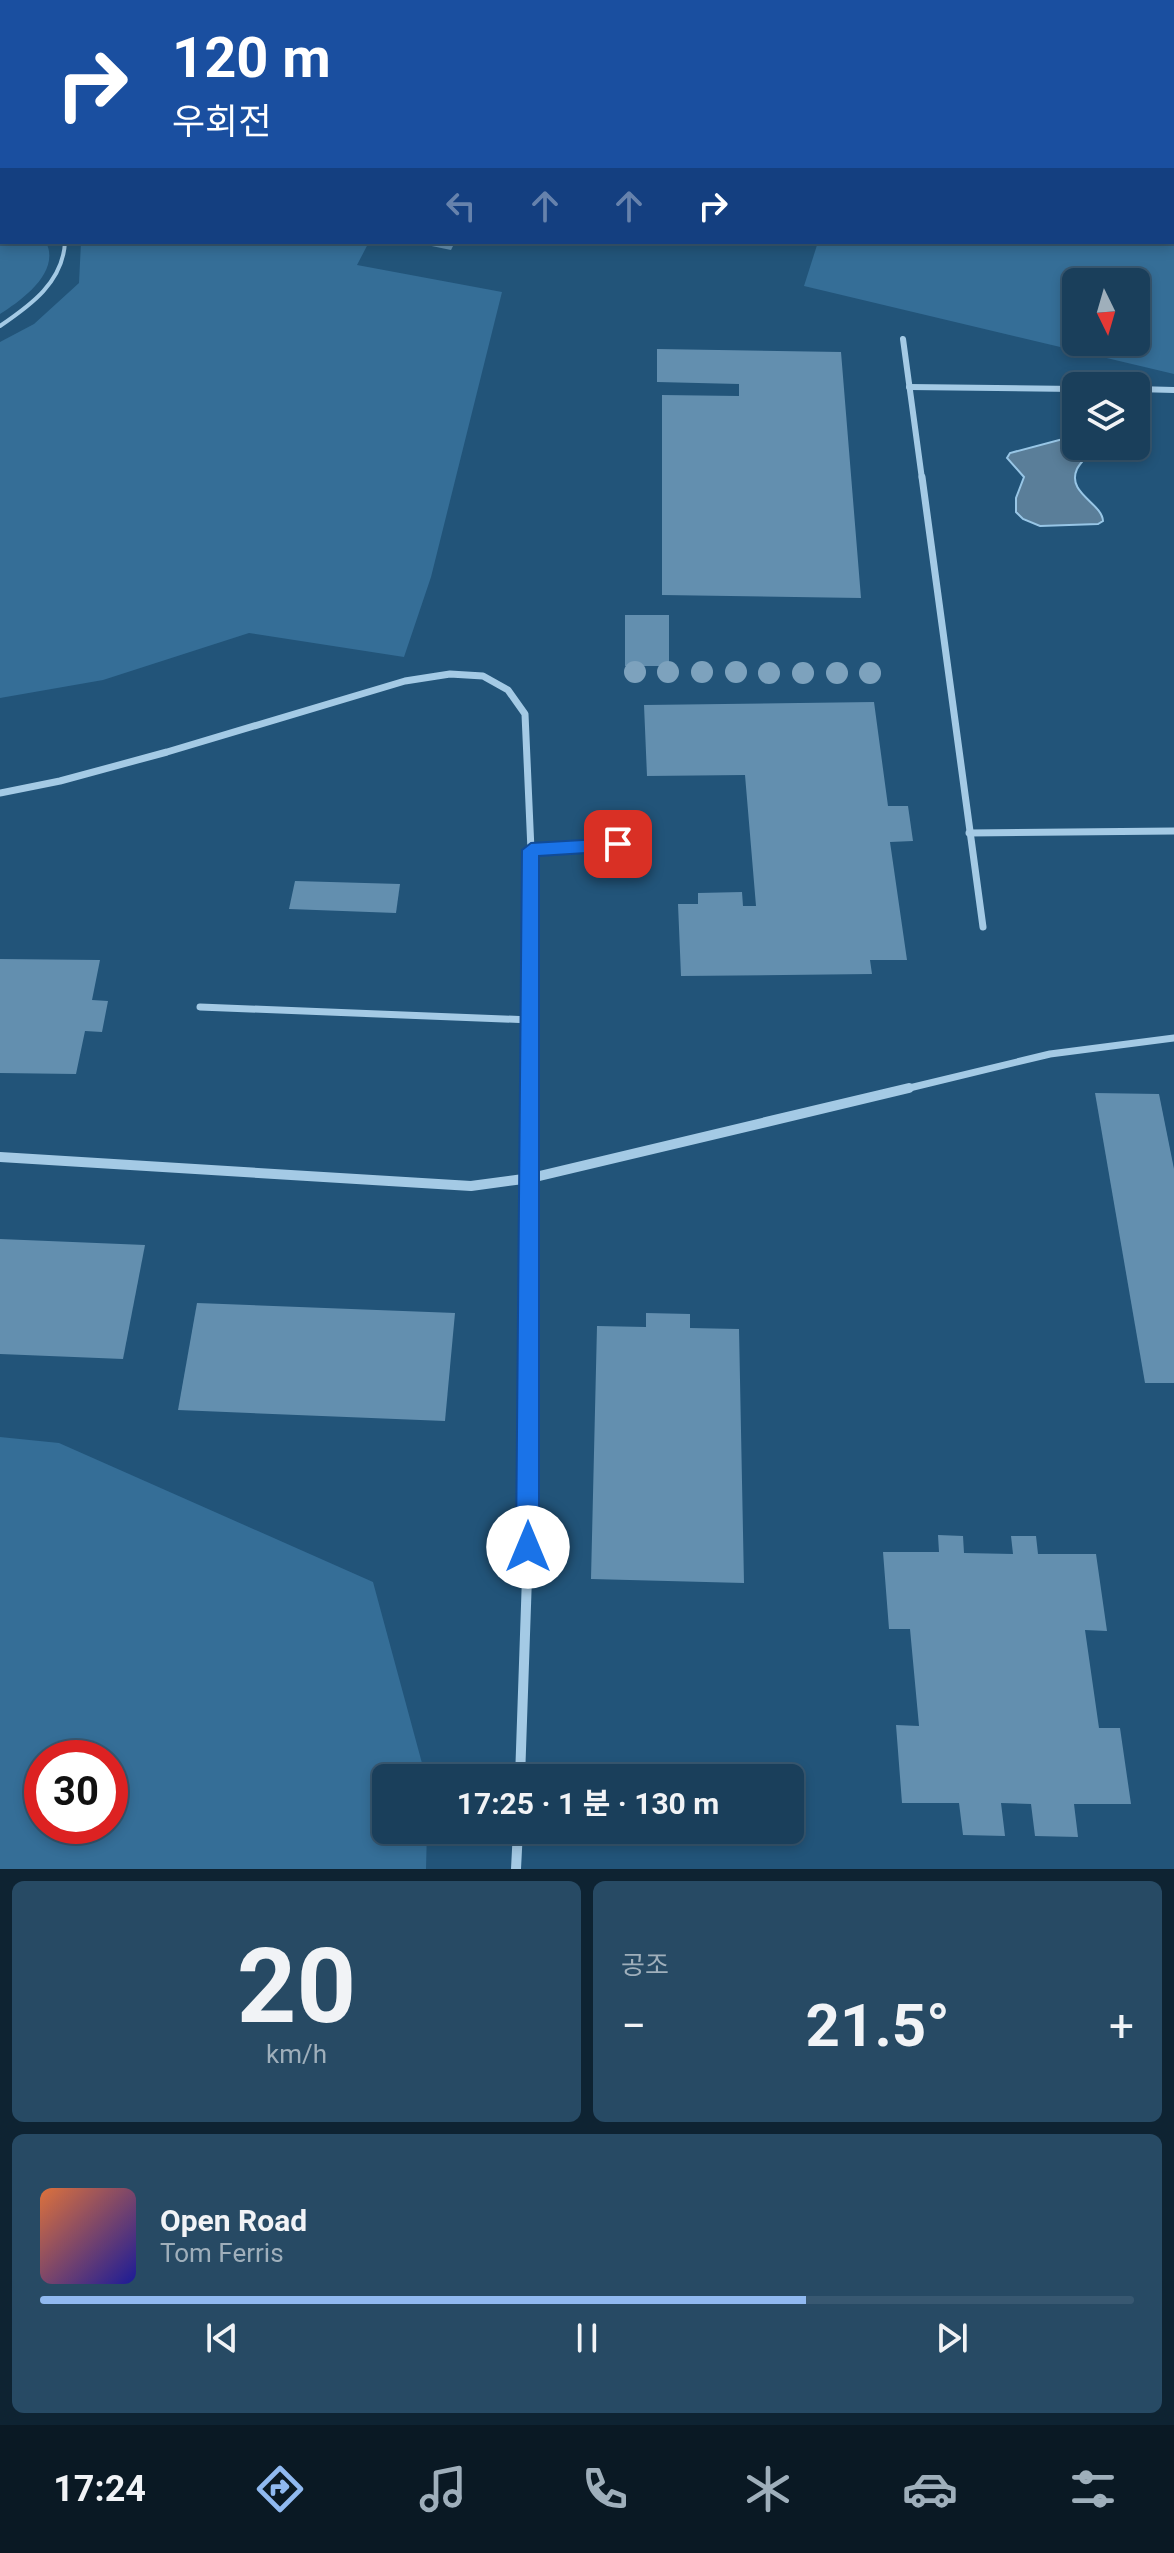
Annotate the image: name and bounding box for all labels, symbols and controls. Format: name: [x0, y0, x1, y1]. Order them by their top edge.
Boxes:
text: 120 m: [172, 25, 331, 91]
icon: right: [40, 32, 144, 136]
text: 우회전: [172, 101, 271, 143]
icon: left: [439, 184, 483, 228]
icon: ahead: [523, 184, 567, 228]
icon: ahead: [607, 184, 651, 228]
icon: right: [691, 184, 735, 228]
north arrow: [1062, 268, 1150, 356]
map controls: [1062, 268, 1150, 460]
button: layers: [1062, 372, 1150, 460]
pin: [584, 810, 652, 878]
icon: arrive: [596, 822, 640, 866]
position arrow: [486, 1505, 570, 1589]
speed limit sign: 30: [24, 1740, 128, 1844]
text: 17:25 · 1 분 · 130 m: [457, 1786, 719, 1821]
text: 20: [237, 1926, 356, 2047]
text: 공조: [621, 1950, 669, 1980]
text: 21.5°: [806, 1990, 950, 2061]
text: −: [621, 2000, 646, 2052]
text: +: [1109, 2000, 1134, 2052]
text: km/h: [266, 2039, 327, 2069]
text: Open Road: [160, 2203, 307, 2238]
text: Tom Ferris: [160, 2238, 284, 2268]
icon: previous: [200, 2316, 244, 2360]
icon: pause: [565, 2316, 609, 2360]
icon: next: [930, 2316, 974, 2360]
icon: directions: [252, 2461, 308, 2517]
icon: music: [415, 2461, 471, 2517]
icon: phone: [577, 2461, 633, 2517]
icon: climate: [740, 2461, 796, 2517]
icon: car: [902, 2461, 958, 2517]
icon: filters: [1065, 2461, 1121, 2517]
text: 17:24: [53, 2468, 146, 2510]

